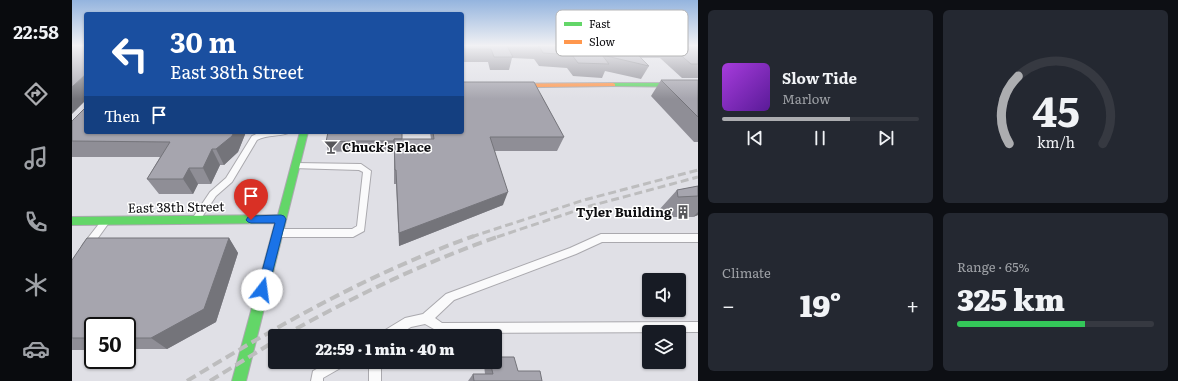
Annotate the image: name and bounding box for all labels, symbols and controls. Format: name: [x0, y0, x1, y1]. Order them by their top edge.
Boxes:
legend: [556, 10, 688, 56]
text: Fast: [589, 15, 611, 31]
text: 22:58: [13, 18, 59, 45]
text: 30 m: [170, 20, 236, 62]
icon: left: [104, 28, 156, 80]
text: Slow: [589, 33, 615, 49]
text: East 38th Street: [170, 58, 304, 85]
text: Slow Tide: [782, 66, 857, 89]
text: 45: [1032, 78, 1079, 140]
icon: directions: [22, 80, 50, 108]
text: Marlow: [782, 89, 830, 108]
text: Then: [104, 104, 140, 127]
icon: arrive: [148, 104, 170, 126]
icon: previous: [744, 127, 766, 149]
icon: pause: [809, 127, 831, 149]
icon: next: [875, 127, 897, 149]
text: km/h: [1036, 131, 1075, 152]
place label: Chuck's Place: [342, 137, 431, 156]
bar icon: Chuck's Place: [323, 139, 339, 155]
icon: music: [22, 144, 50, 172]
pin: [234, 179, 268, 220]
icon: arrive: [240, 185, 262, 207]
street label: East 38th Street: [128, 196, 225, 217]
place label: Tyler Building: [576, 202, 672, 221]
building icon: Tyler Building: [675, 204, 691, 220]
icon: phone: [22, 208, 50, 236]
text: Range · 65%: [957, 257, 1030, 276]
text: Climate: [722, 263, 771, 282]
position arrow: [241, 269, 283, 311]
icon: climate: [22, 271, 50, 299]
map controls: [642, 273, 686, 369]
button: sound: [642, 273, 686, 317]
text: 325 km: [957, 276, 1065, 320]
text: 19°: [800, 282, 841, 326]
text: −: [722, 288, 735, 321]
text: +: [906, 288, 919, 321]
speed limit sign: 50: [84, 317, 136, 369]
button: layers: [642, 325, 686, 369]
icon: car: [22, 335, 50, 363]
text: 22:59 · 1 min · 40 m: [316, 337, 454, 360]

